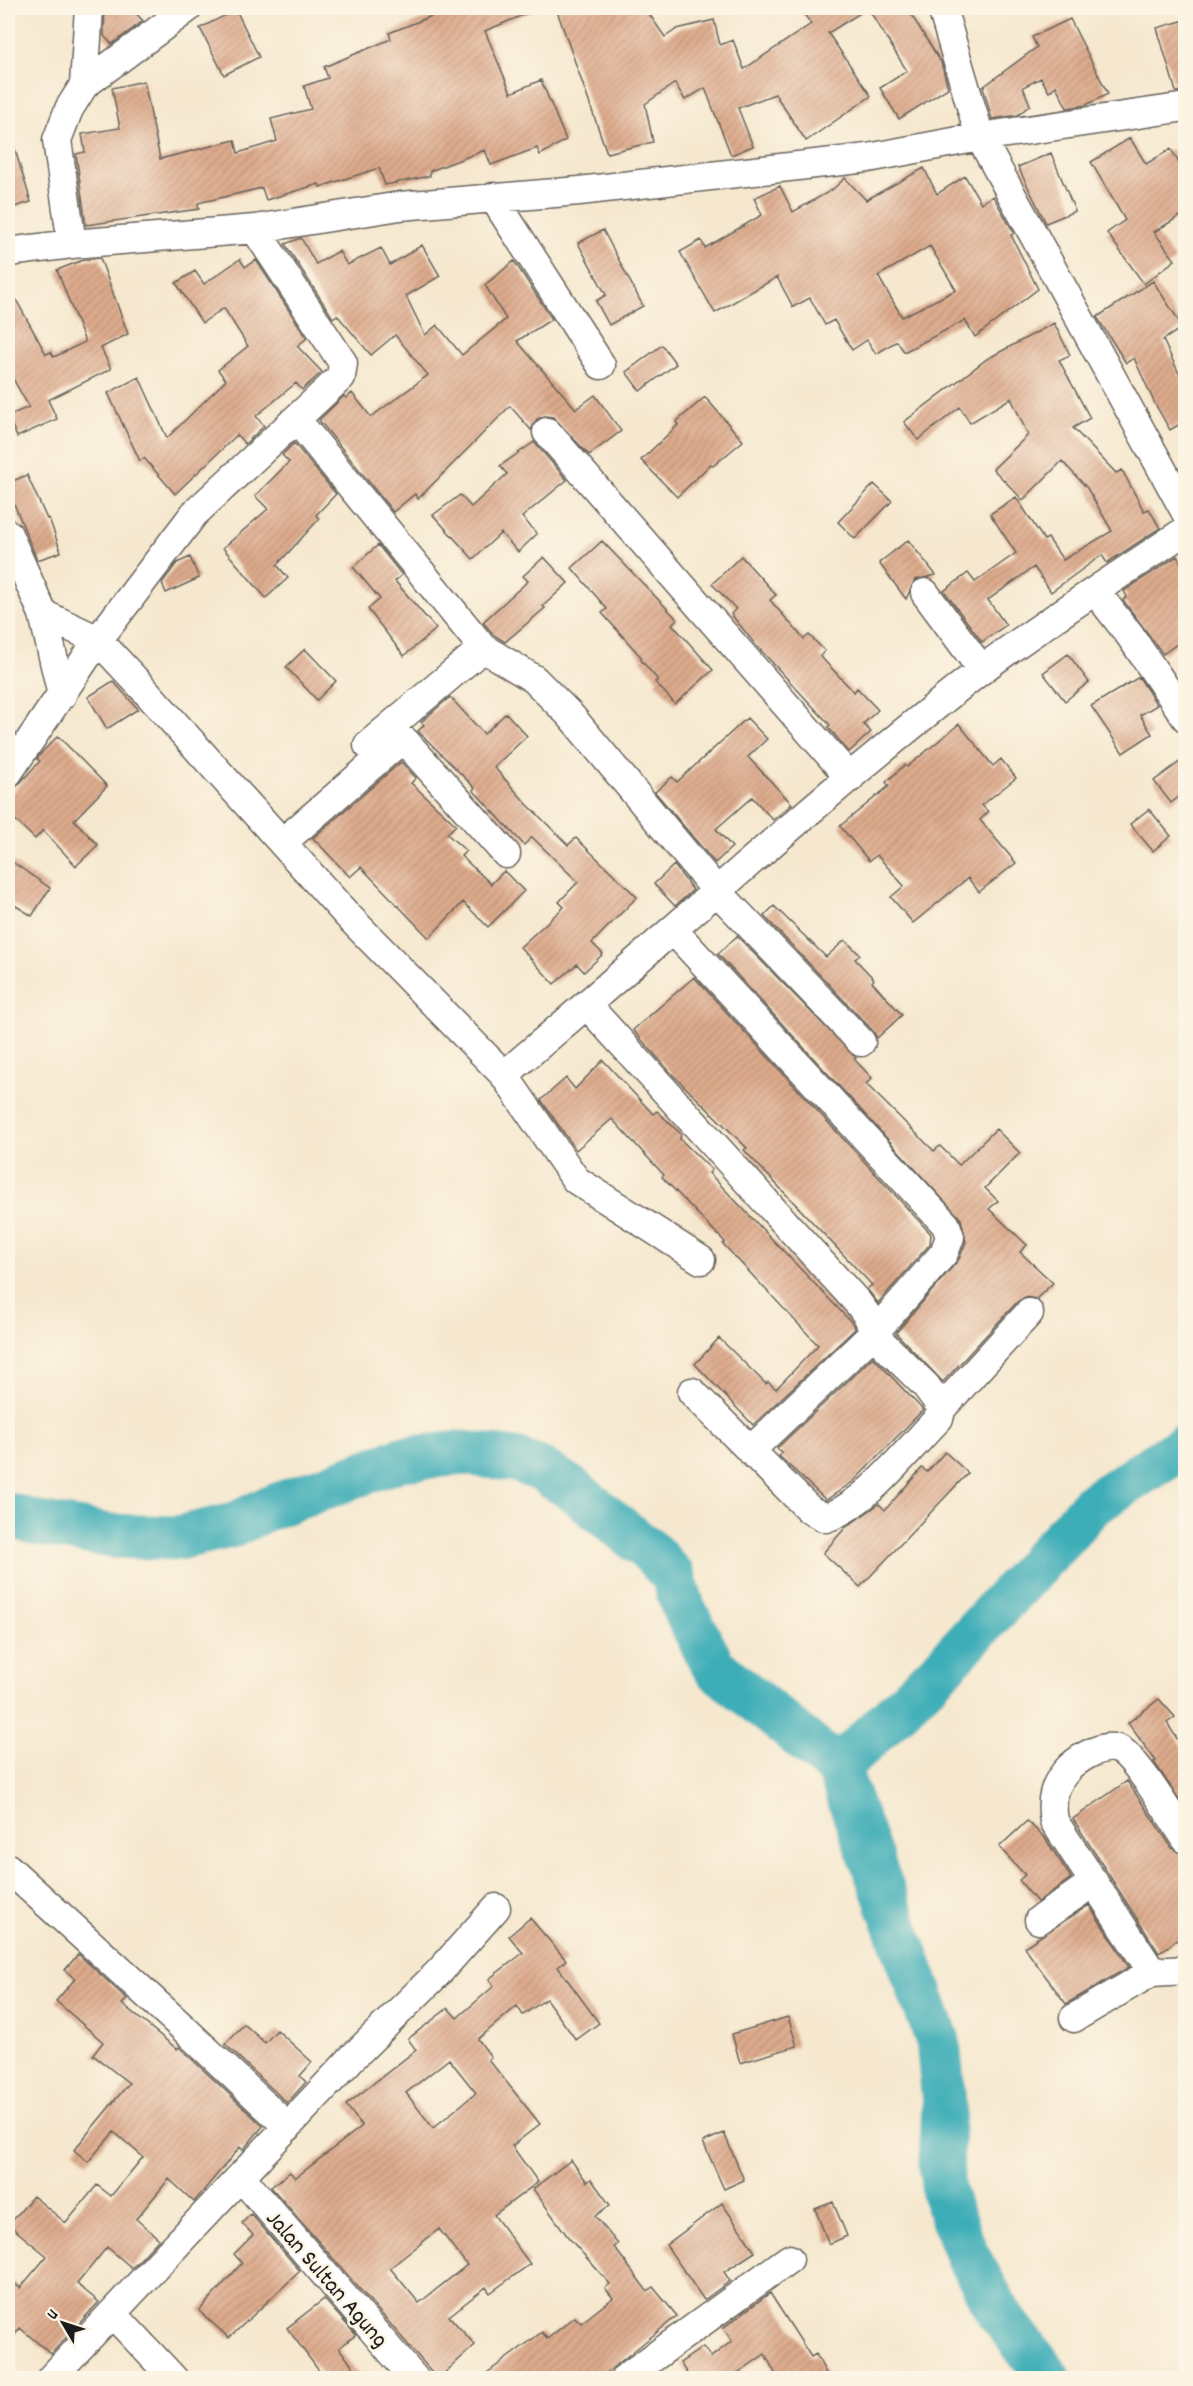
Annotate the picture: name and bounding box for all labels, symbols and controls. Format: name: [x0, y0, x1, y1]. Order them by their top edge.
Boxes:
street label: Jalan Sultan Agung: [256, 2204, 395, 2356]
north arrow: [33, 2293, 93, 2353]
text: U: [42, 2305, 65, 2325]

